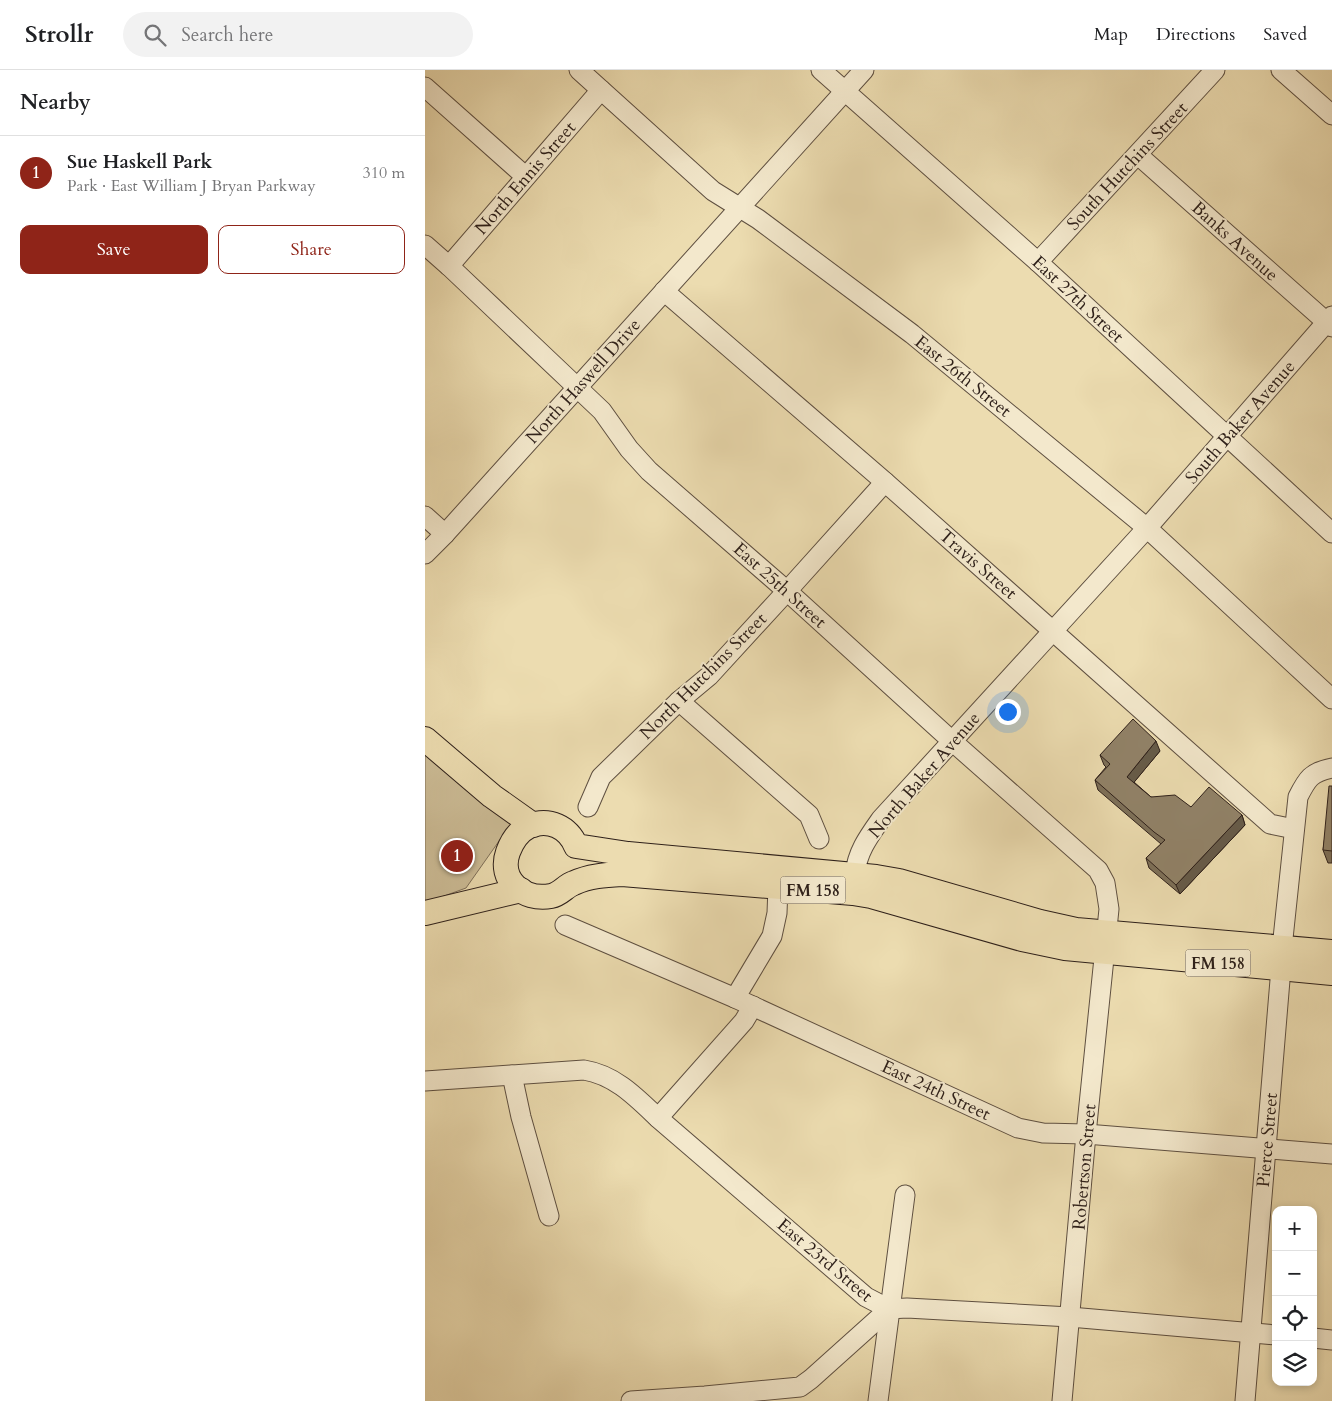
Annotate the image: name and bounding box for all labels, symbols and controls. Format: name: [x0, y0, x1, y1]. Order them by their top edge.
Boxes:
search box: [123, 12, 473, 57]
text: Strollr: [25, 18, 93, 51]
icon: search: [141, 21, 169, 49]
text: Search here: [181, 22, 273, 48]
text: Map: [1094, 22, 1128, 47]
text: Directions: [1156, 22, 1235, 47]
text: Saved: [1263, 22, 1307, 47]
text: Nearby: [20, 88, 91, 117]
street label: South Hutchins Street: [1061, 96, 1194, 236]
street label: North Ennis Street: [469, 116, 582, 240]
text: Sue Haskell Park: [67, 149, 212, 175]
text: 1: [32, 162, 40, 184]
text: 310 m: [363, 162, 405, 184]
text: Park · East William J Bryan Parkway: [67, 175, 316, 197]
street label: Banks Avenue: [1186, 196, 1284, 287]
button: Save: [20, 225, 208, 274]
button: Share: [218, 225, 405, 274]
street label: East 27th Street: [1026, 250, 1129, 349]
street label: North Haswell Drive: [520, 313, 647, 450]
street label: East 26th Street: [909, 330, 1016, 423]
street label: South Baker Avenue: [1180, 355, 1301, 490]
street label: Travis Street: [933, 523, 1022, 605]
street label: East 25th Street: [728, 537, 832, 634]
street label: North Hutchins Street: [634, 607, 773, 745]
your location: [995, 699, 1021, 725]
street label: North Baker Avenue: [863, 707, 986, 844]
pin: 1: [441, 837, 473, 875]
road number: FM 158: [781, 876, 845, 904]
road number: FM 158: [1185, 950, 1251, 976]
street label: East 24th Street: [877, 1054, 995, 1127]
street label: Pierce Street: [1251, 1091, 1284, 1188]
street label: Robertson Street: [1067, 1103, 1102, 1231]
map controls: [1272, 1206, 1317, 1386]
button: +: [1272, 1206, 1317, 1251]
street label: East 23rd Street: [771, 1213, 878, 1308]
button: −: [1272, 1251, 1317, 1296]
button: locate: [1272, 1296, 1317, 1341]
button: layers: [1272, 1341, 1317, 1386]

